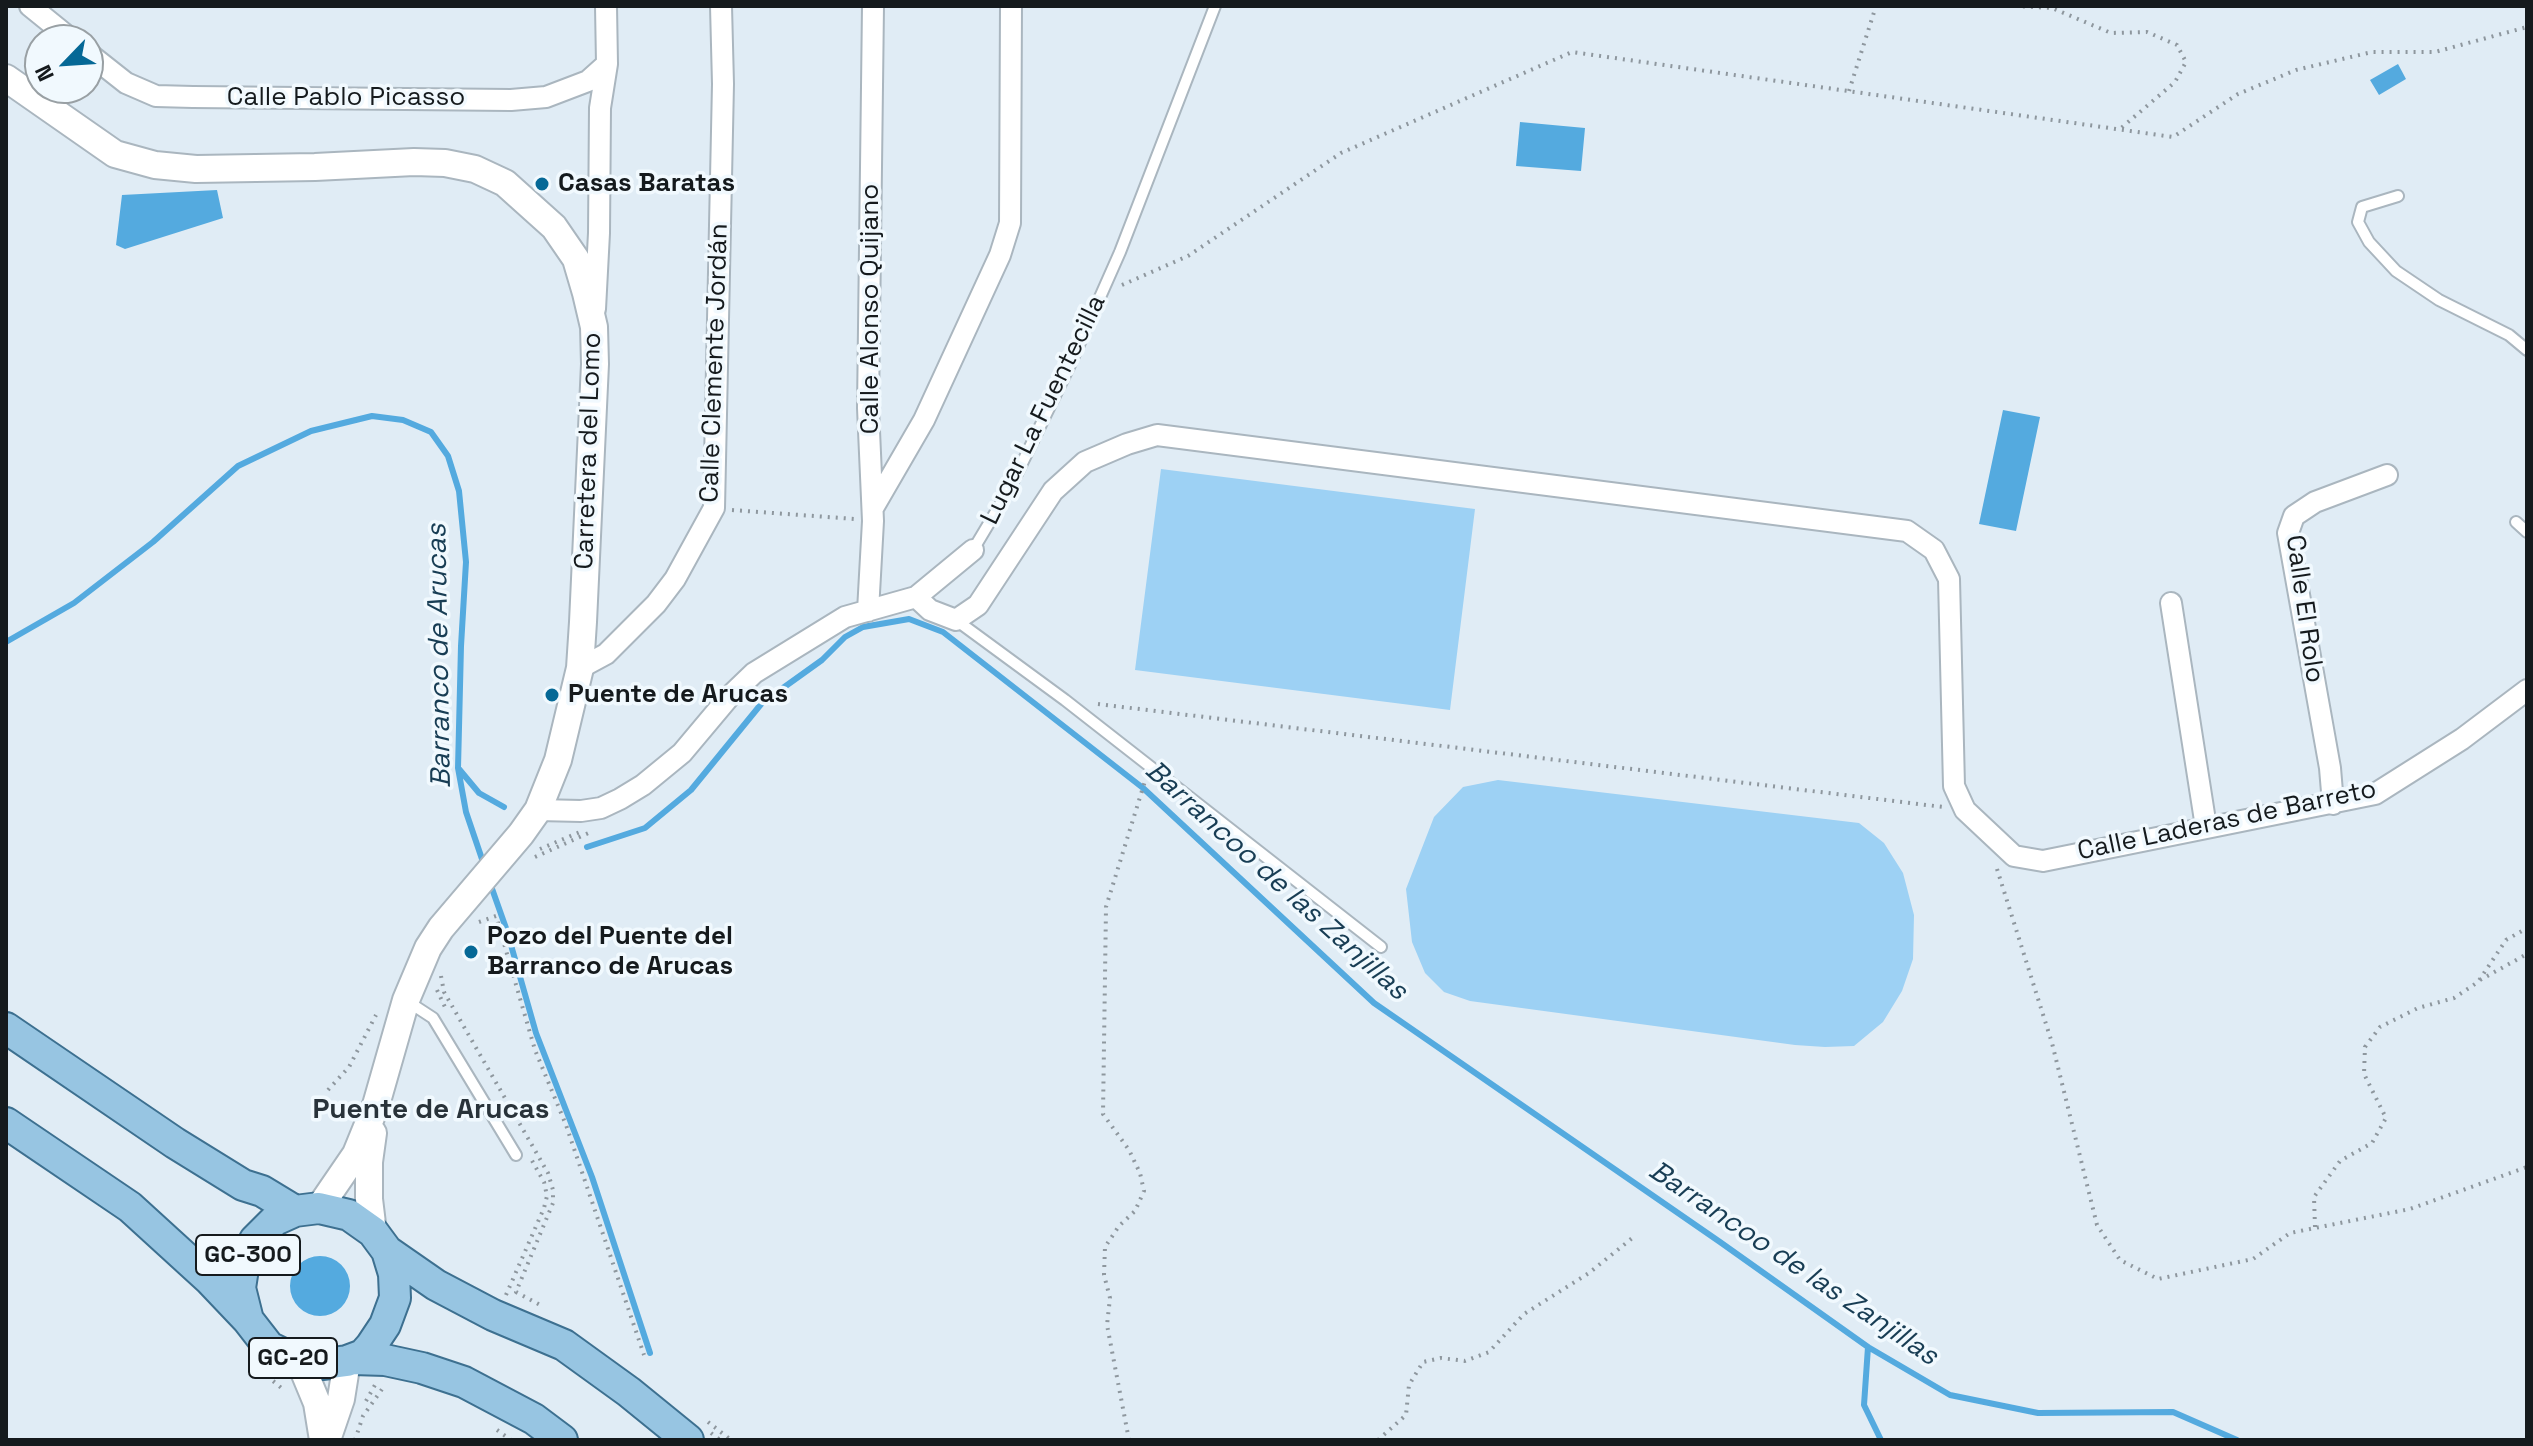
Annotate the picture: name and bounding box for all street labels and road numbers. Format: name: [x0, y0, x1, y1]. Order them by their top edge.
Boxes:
street label: Calle Pablo Picasso: [227, 82, 465, 114]
street label: Calle Alonso Quijano: [855, 184, 887, 434]
street label: Calle Clemente Jordán: [695, 223, 735, 503]
street label: Lugar La Fuentecilla: [975, 290, 1113, 530]
street label: Carretera del Lomo: [569, 332, 609, 570]
street label: Calle El Rolo: [2278, 533, 2330, 685]
street label: Calle Laderas de Barreto: [2075, 774, 2379, 868]
road number: GC-300: [196, 1235, 300, 1275]
road number: GC-20: [249, 1338, 337, 1378]

